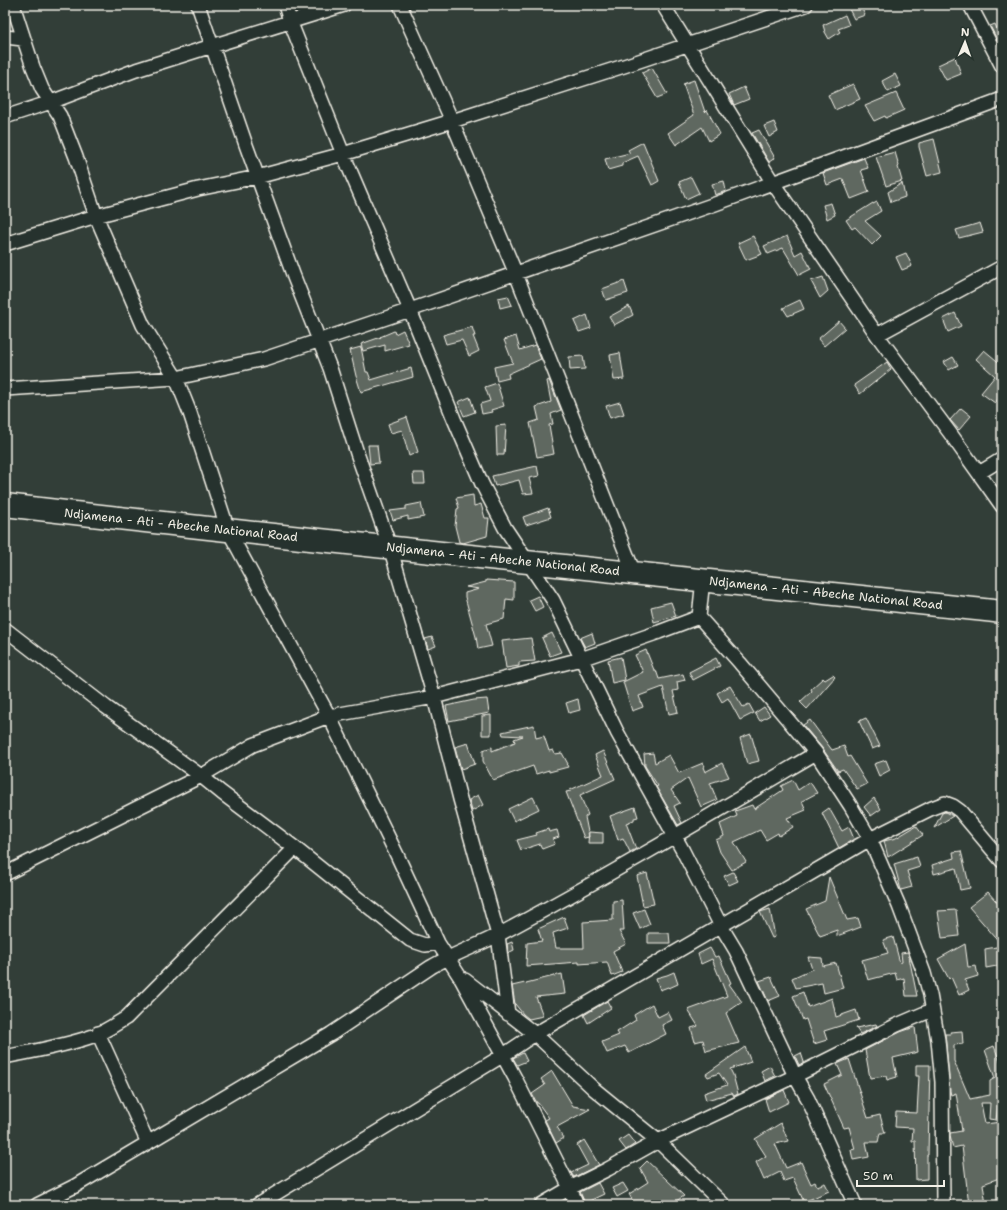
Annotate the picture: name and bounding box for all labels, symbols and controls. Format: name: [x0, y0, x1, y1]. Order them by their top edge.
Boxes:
north arrow: [945, 22, 985, 62]
text: N: [961, 25, 970, 40]
street label: Ndjamena - Ati - Abeche National Road: [63, 505, 299, 545]
street label: Ndjamena - Ati - Abeche National Road: [385, 539, 621, 579]
street label: Ndjamena - Ati - Abeche National Road: [708, 573, 944, 613]
scale bar: [857, 1162, 944, 1188]
text: 50 m: [863, 1168, 893, 1184]

